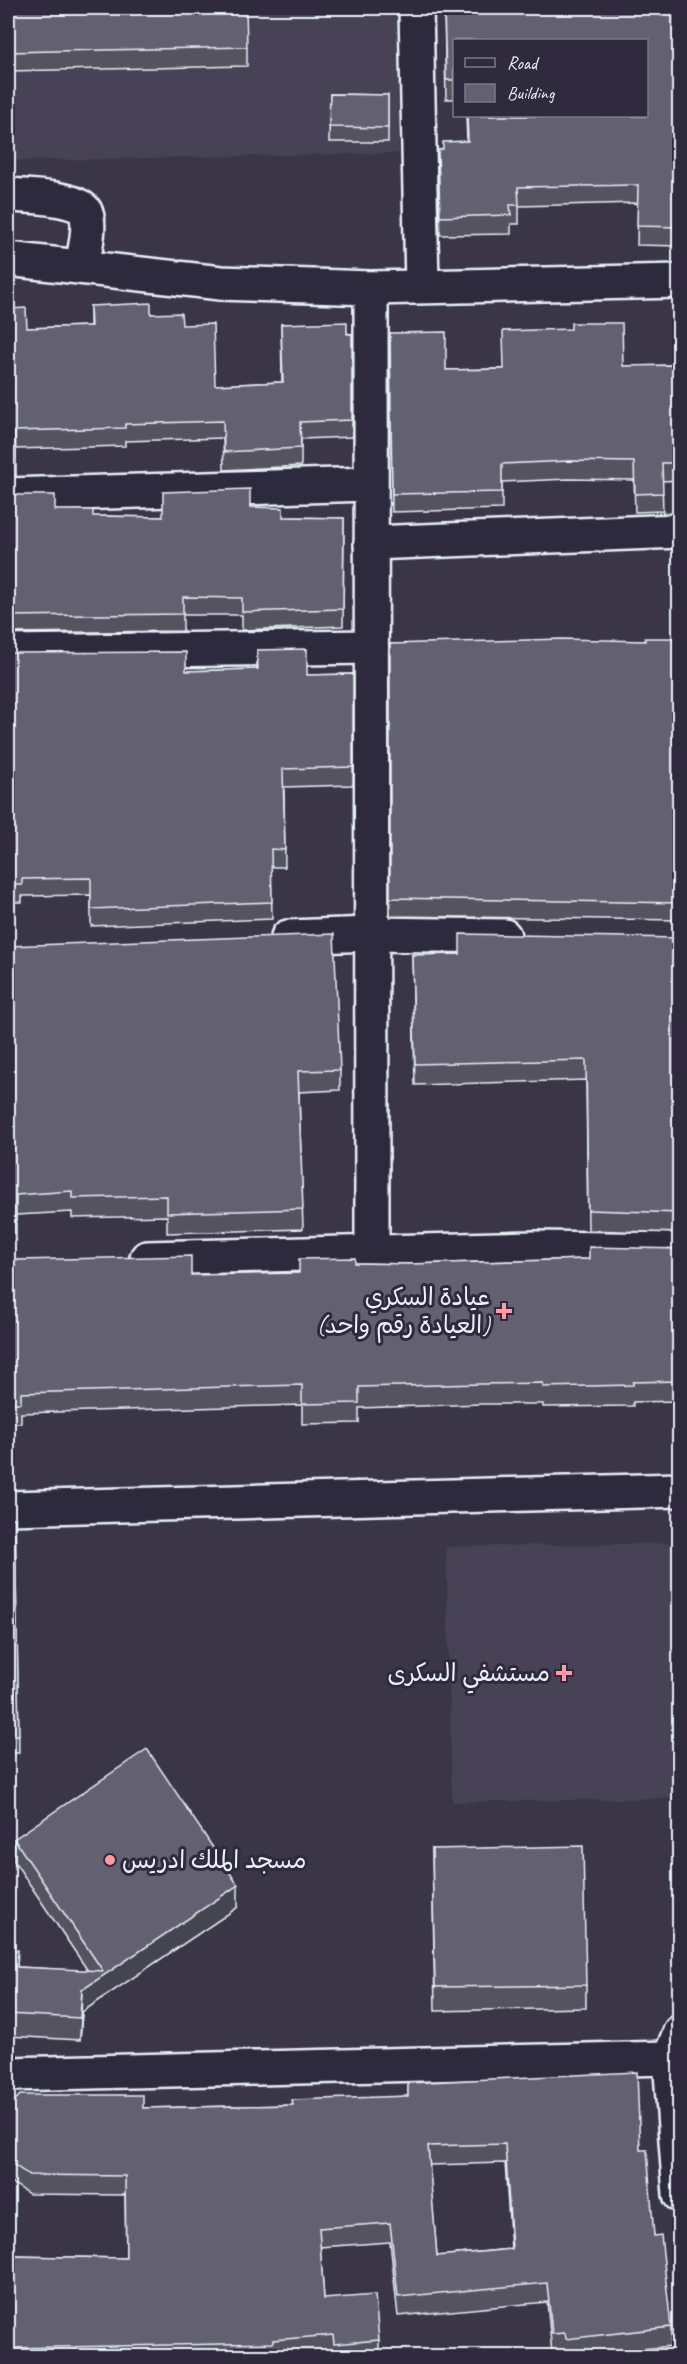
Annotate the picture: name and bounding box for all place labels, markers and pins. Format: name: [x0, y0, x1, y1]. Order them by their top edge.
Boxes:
place label: عيادة السكري (العيادة رقم واحد): [317, 1282, 491, 1343]
marker: عيادة السكري (العيادة رقم واحد): [495, 1302, 513, 1320]
place label: مستشفي السكرى: [388, 1658, 550, 1694]
marker: مستشفي السكرى: [555, 1664, 573, 1682]
place label: مسجد الملك ادريس: [122, 1845, 307, 1875]
marker: مسجد الملك ادريس: [103, 1853, 117, 1867]

